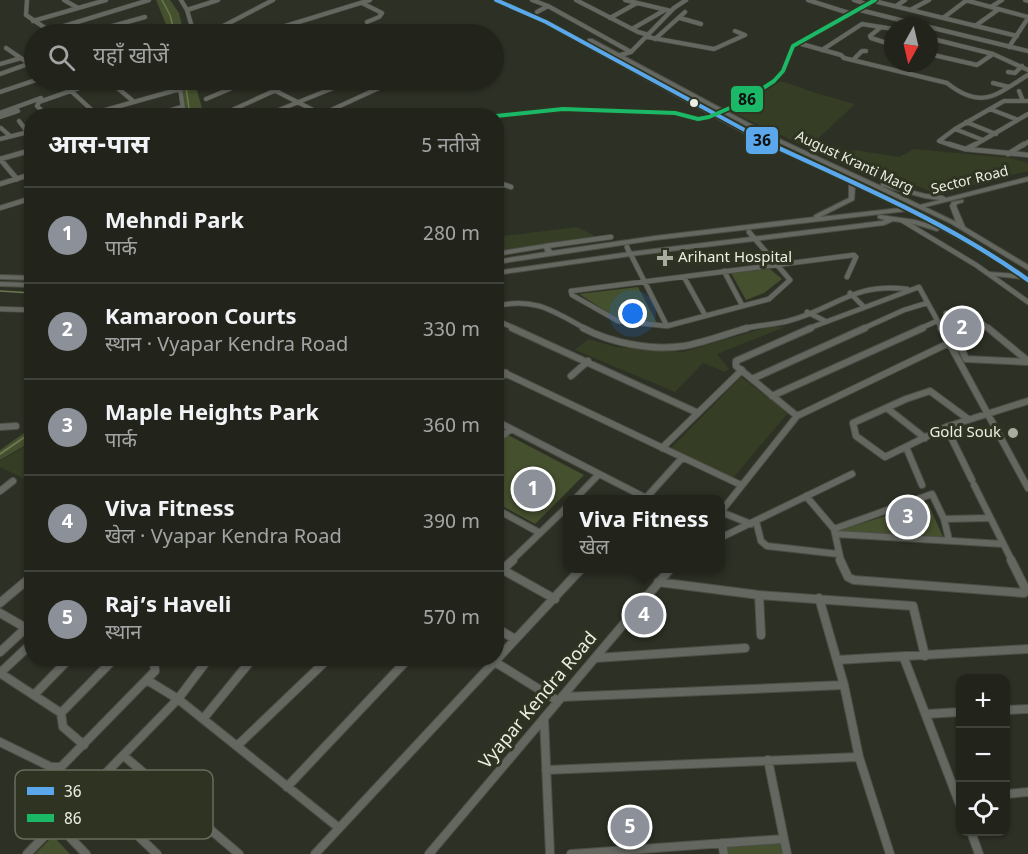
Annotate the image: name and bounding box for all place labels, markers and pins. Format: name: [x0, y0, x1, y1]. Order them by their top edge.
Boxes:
unlabelled marker: [688, 97, 700, 109]
marker: Arihant Hospital: [656, 249, 674, 267]
place label: Arihant Hospital: [678, 249, 792, 268]
pin: 2: [942, 306, 982, 350]
place label: Gold Souk: [929, 424, 1001, 443]
marker: Gold Souk: [1006, 426, 1020, 440]
pin: 1: [514, 466, 552, 512]
pin: 3: [888, 494, 928, 540]
pin: 4: [624, 592, 664, 638]
pin: 5: [610, 804, 650, 850]

